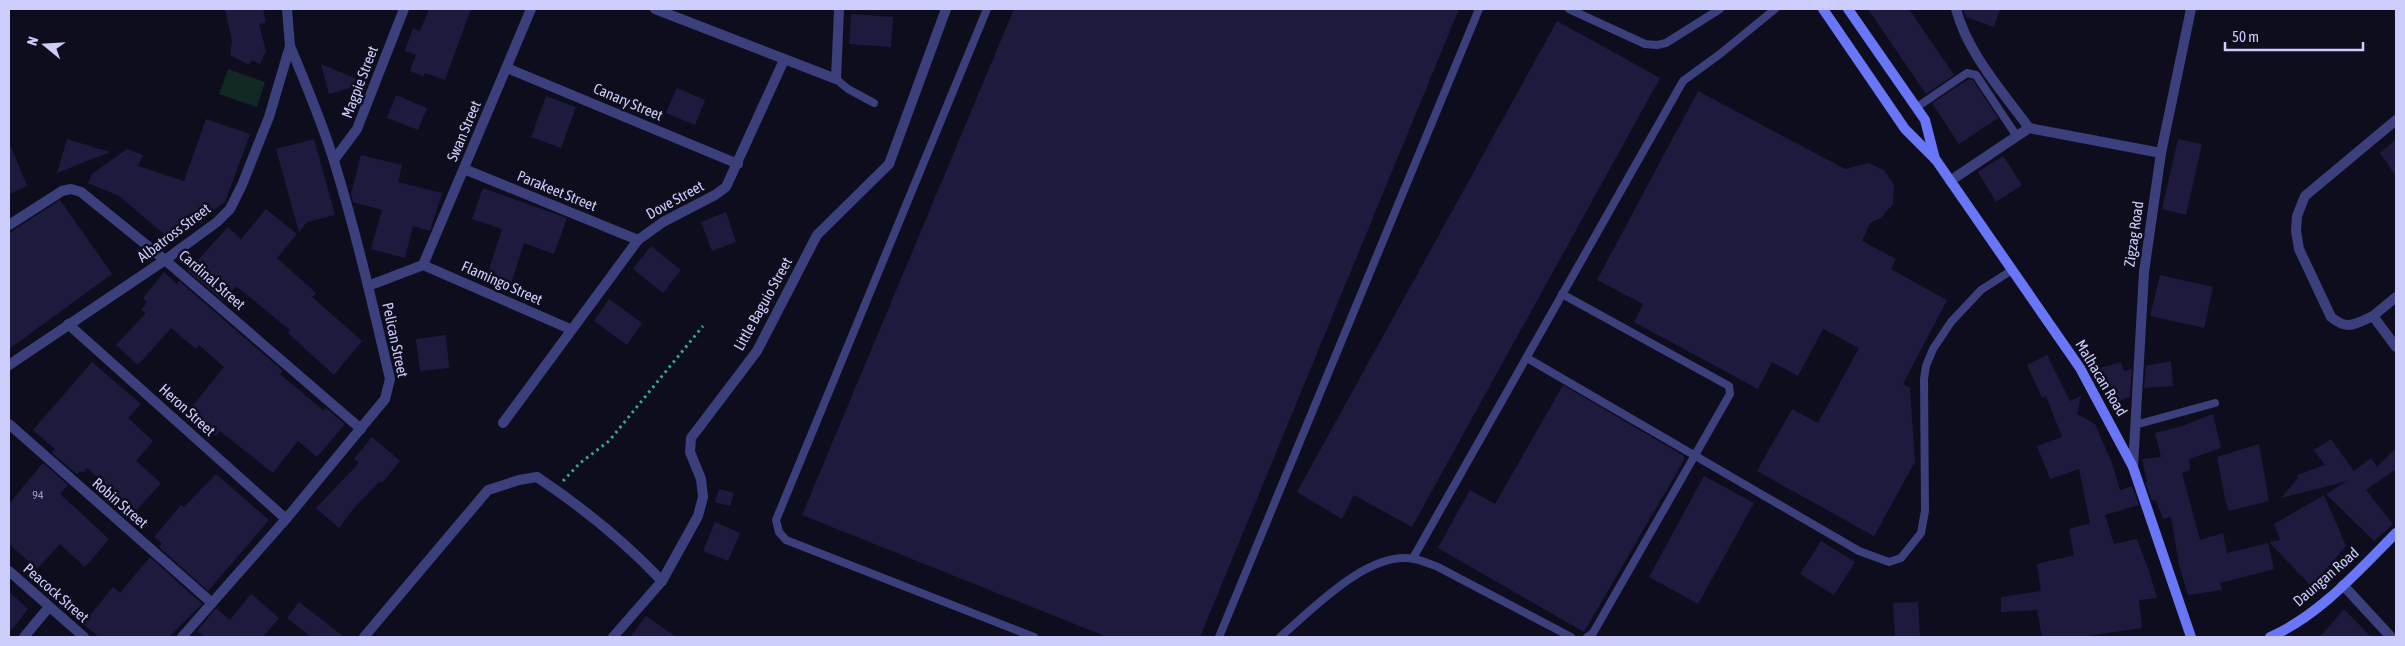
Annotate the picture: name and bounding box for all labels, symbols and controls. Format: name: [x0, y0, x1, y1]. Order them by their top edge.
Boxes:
north arrow: [20, 20, 70, 70]
scale bar: [2225, 20, 2362, 52]
text: 50 m: [2232, 28, 2259, 45]
text: N: [24, 35, 42, 47]
street label: Magpie Street: [338, 43, 381, 120]
street label: Canary Street: [591, 79, 665, 124]
street label: Swan Street: [443, 98, 484, 164]
street label: Parakeet Street: [515, 167, 599, 214]
street label: Dove Street: [643, 177, 706, 222]
street label: Albatross Street: [134, 200, 213, 265]
street label: Zigzag Road: [2120, 200, 2147, 268]
street label: Cardinal Street: [176, 246, 249, 313]
street label: Little Baguio Street: [730, 254, 795, 353]
street label: Flamingo Street: [459, 257, 545, 308]
street label: Pelican Street: [379, 301, 412, 379]
street label: Malhacan Road: [2072, 337, 2131, 419]
street label: Heron Street: [156, 380, 219, 439]
street label: Robin Street: [89, 474, 151, 531]
house number: 94: [32, 488, 44, 502]
street label: Daungan Road: [2290, 544, 2362, 610]
street label: Peacock Street: [20, 560, 92, 626]

